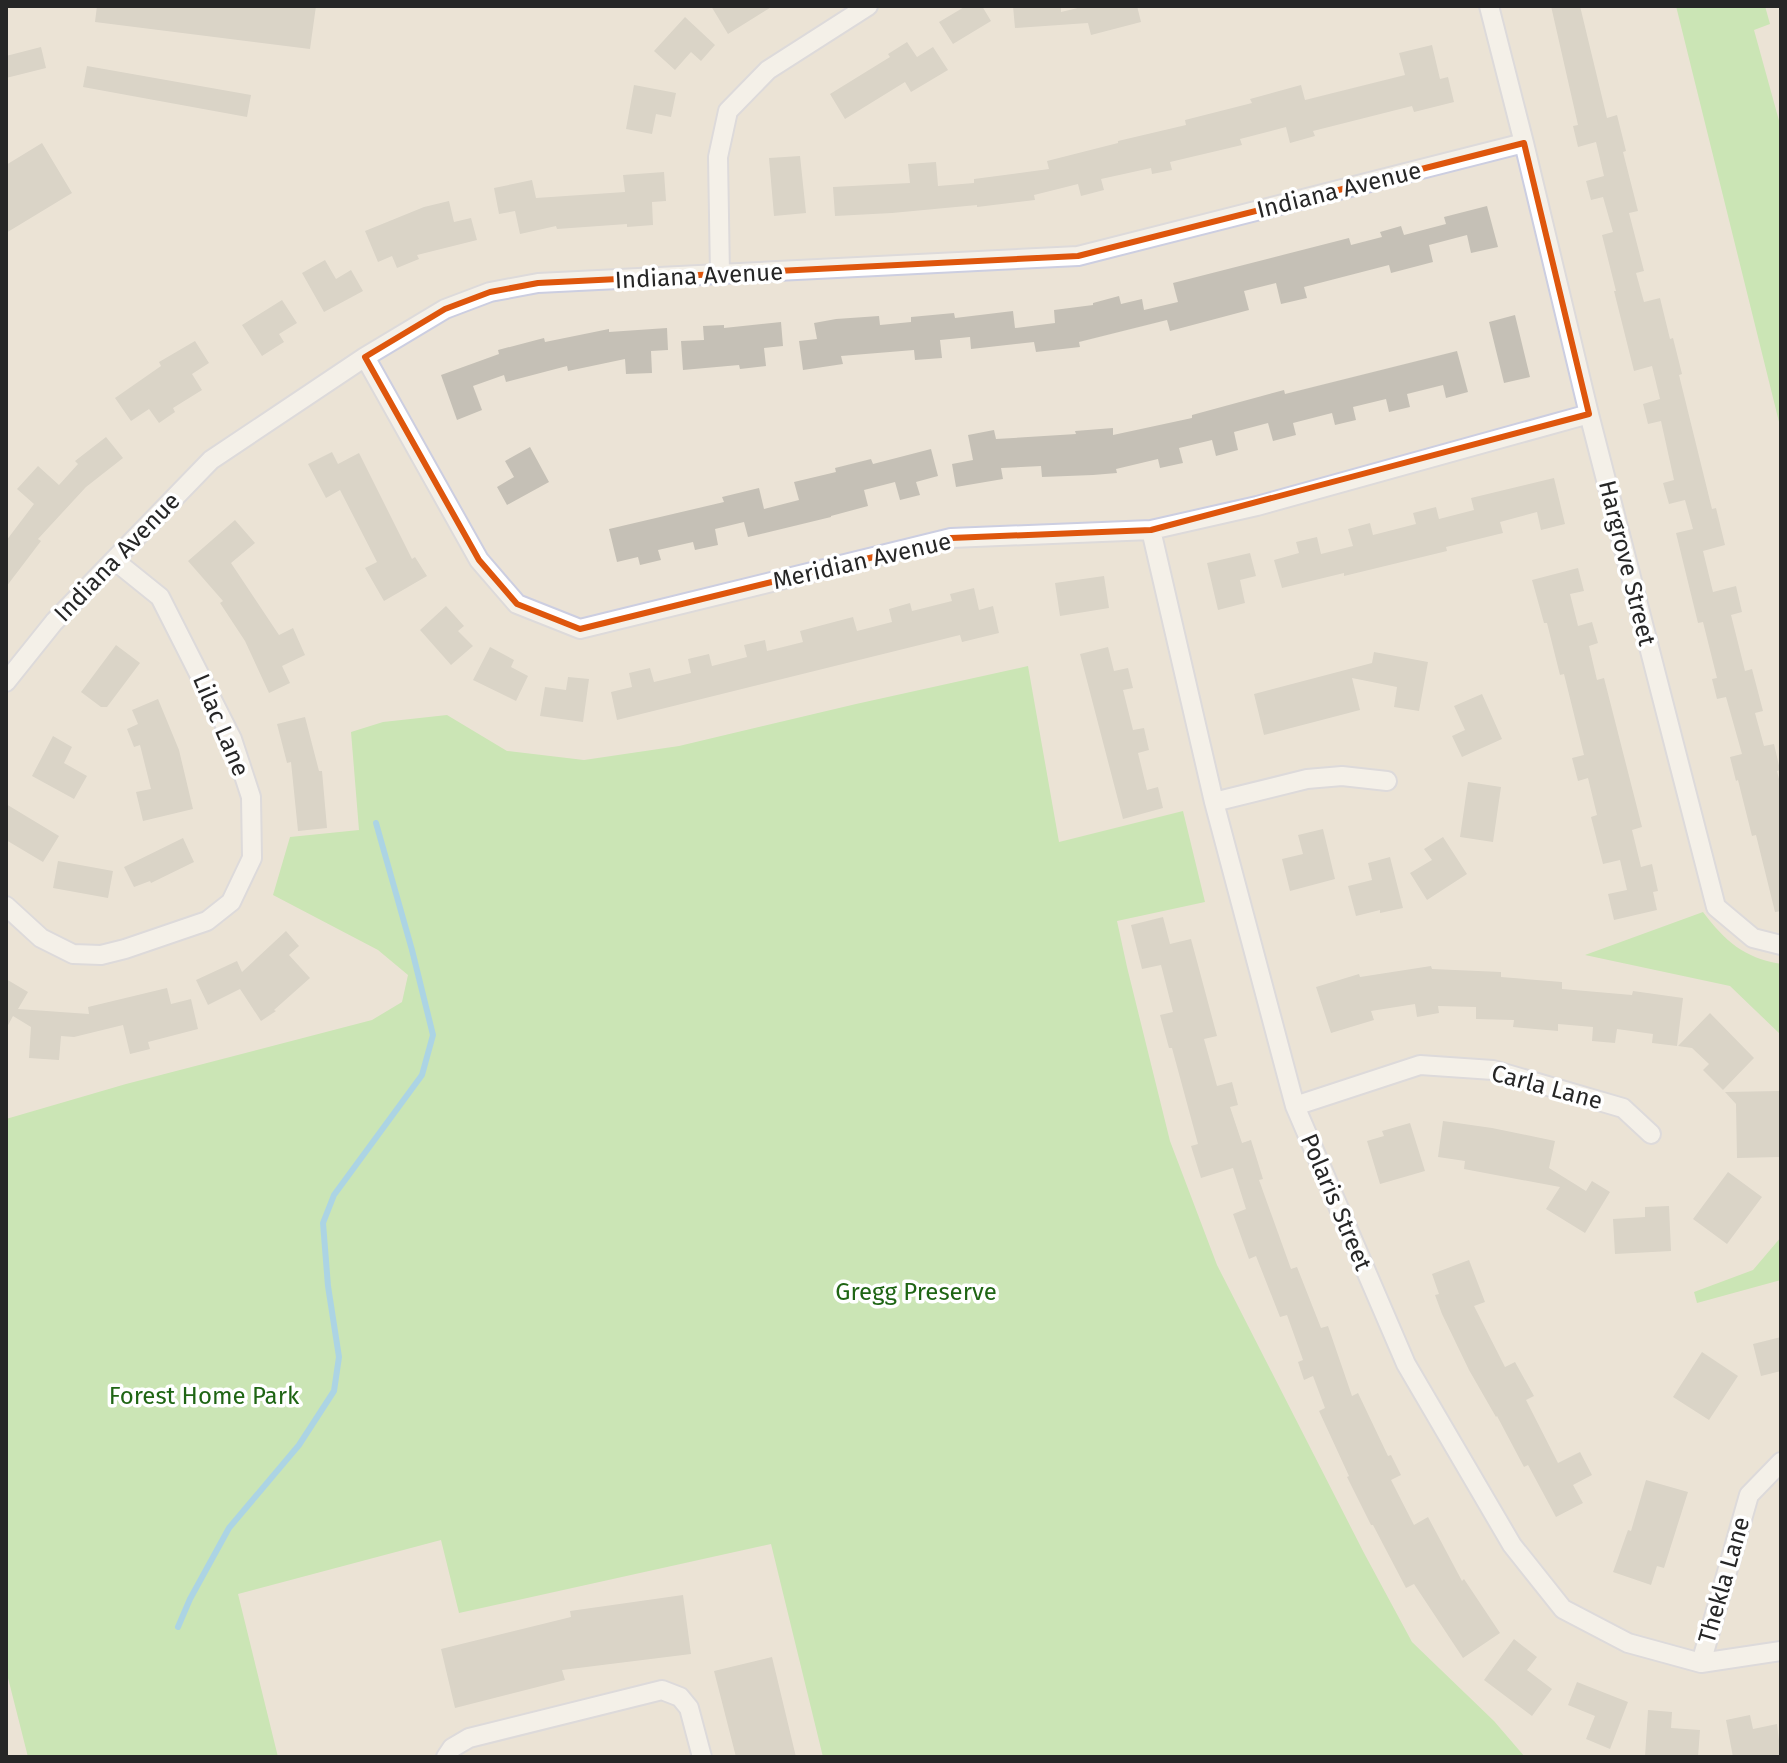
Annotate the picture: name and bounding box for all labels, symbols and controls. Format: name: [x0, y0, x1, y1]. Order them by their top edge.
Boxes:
street label: Indiana Avenue: [1254, 156, 1424, 224]
street label: Indiana Avenue: [614, 258, 784, 294]
street label: Hargrove Street: [1593, 477, 1661, 649]
street label: Indiana Avenue: [48, 487, 186, 627]
street label: Meridian Avenue: [770, 527, 954, 595]
street label: Lilac Lane: [187, 670, 255, 780]
street label: Carla Lane: [1488, 1059, 1606, 1115]
street label: Polaris Street: [1295, 1129, 1378, 1275]
park label: Gregg Preserve: [835, 1278, 997, 1306]
park label: Forest Home Park: [109, 1382, 300, 1410]
street label: Thekla Lane: [1693, 1514, 1755, 1646]

